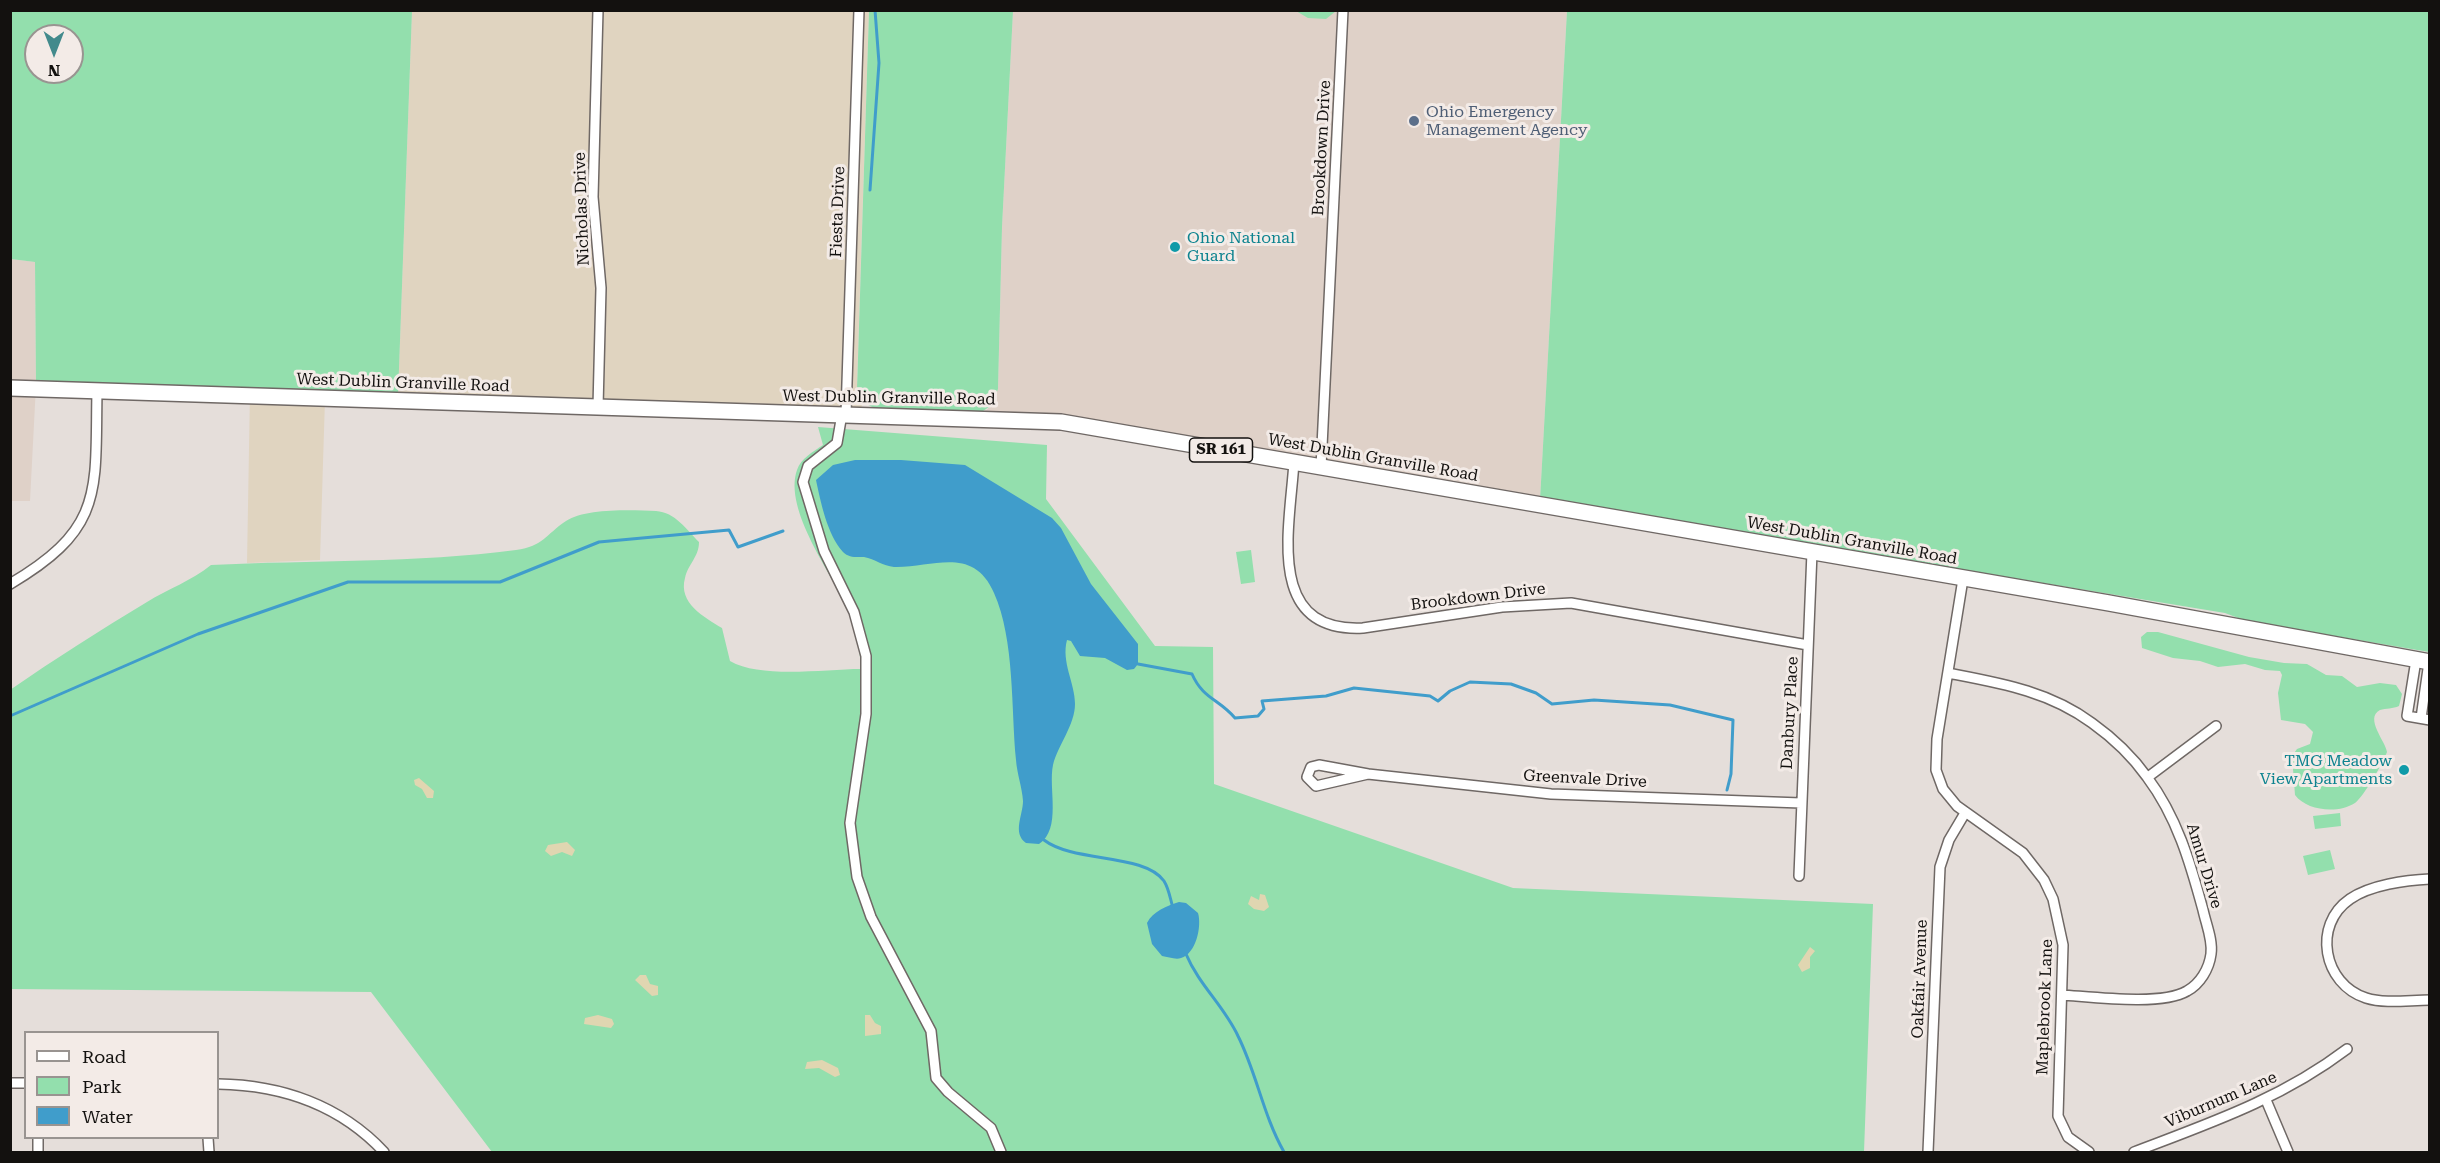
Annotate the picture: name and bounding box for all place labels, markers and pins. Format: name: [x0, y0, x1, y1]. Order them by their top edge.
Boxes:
place label: Ohio Emergency Management Agency: [1426, 102, 1588, 140]
marker: Ohio Emergency Management Agency: [1407, 114, 1421, 128]
place label: Ohio National Guard: [1187, 228, 1295, 266]
marker: Ohio National Guard: [1168, 240, 1182, 254]
place label: TMG Meadow View Apartments: [2260, 751, 2392, 789]
marker: TMG Meadow View Apartments: [2397, 763, 2411, 777]

